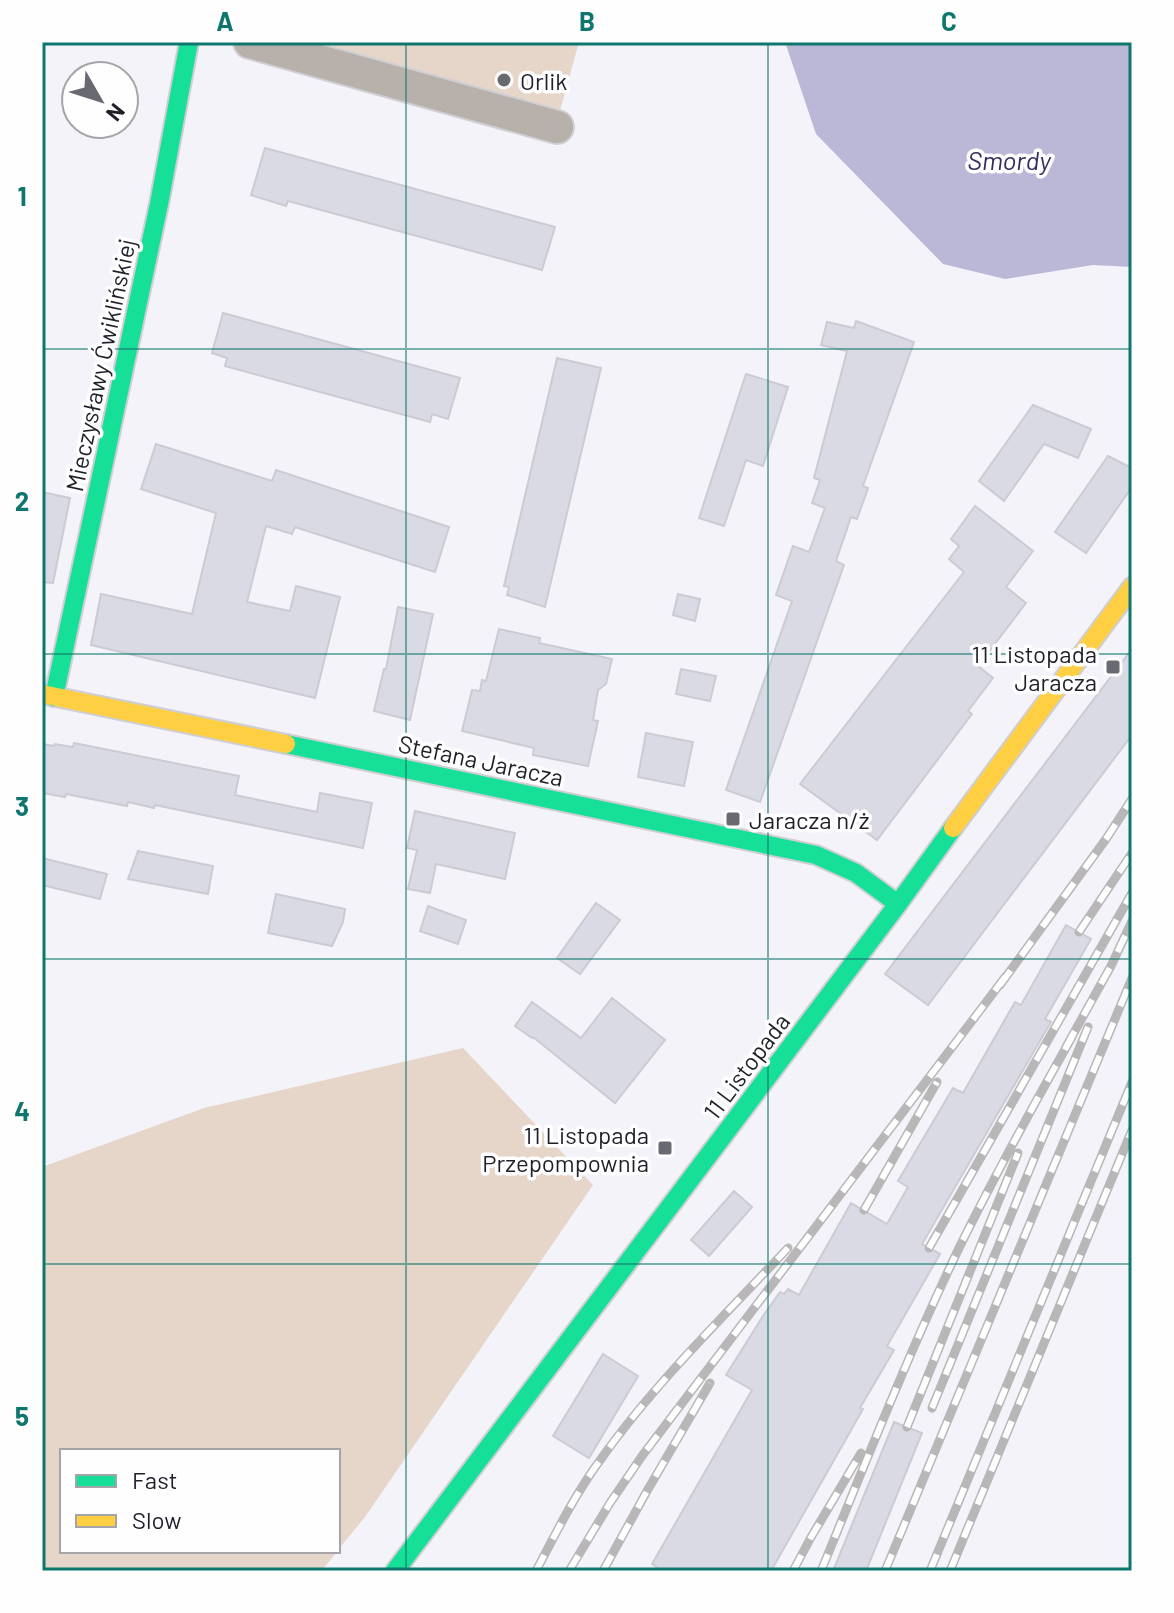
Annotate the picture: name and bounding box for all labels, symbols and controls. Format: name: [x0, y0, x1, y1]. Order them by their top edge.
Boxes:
text: A: [216, 5, 234, 36]
text: B: [579, 5, 595, 36]
text: C: [941, 5, 957, 36]
north arrow: [60, 60, 140, 140]
place label: Orlik: [520, 66, 567, 95]
marker: Orlik: [495, 71, 513, 89]
text: N: [102, 99, 131, 127]
water label: Smordy: [967, 144, 1052, 175]
text: 1: [17, 180, 27, 211]
street label: Mieczysławy Ćwiklińskiej: [59, 236, 141, 494]
text: 2: [15, 485, 29, 516]
place label: 11 Listopada Jaracza: [972, 639, 1097, 696]
marker: 11 Listopada Jaracza: [1104, 658, 1122, 676]
street label: Stefana Jaracza: [396, 728, 566, 792]
text: 3: [15, 790, 29, 821]
place label: Jaracza n/ż: [749, 805, 870, 834]
marker: Jaracza n/ż: [724, 810, 742, 828]
street label: 11 Listopada: [697, 1007, 795, 1125]
text: 4: [14, 1095, 30, 1126]
place label: 11 Listopada Przepompownia: [482, 1120, 649, 1177]
marker: 11 Listopada Przepompownia: [656, 1139, 674, 1157]
text: 5: [15, 1400, 29, 1431]
legend: [60, 1449, 340, 1553]
text: Fast: [132, 1465, 177, 1494]
text: Slow: [132, 1505, 181, 1534]

